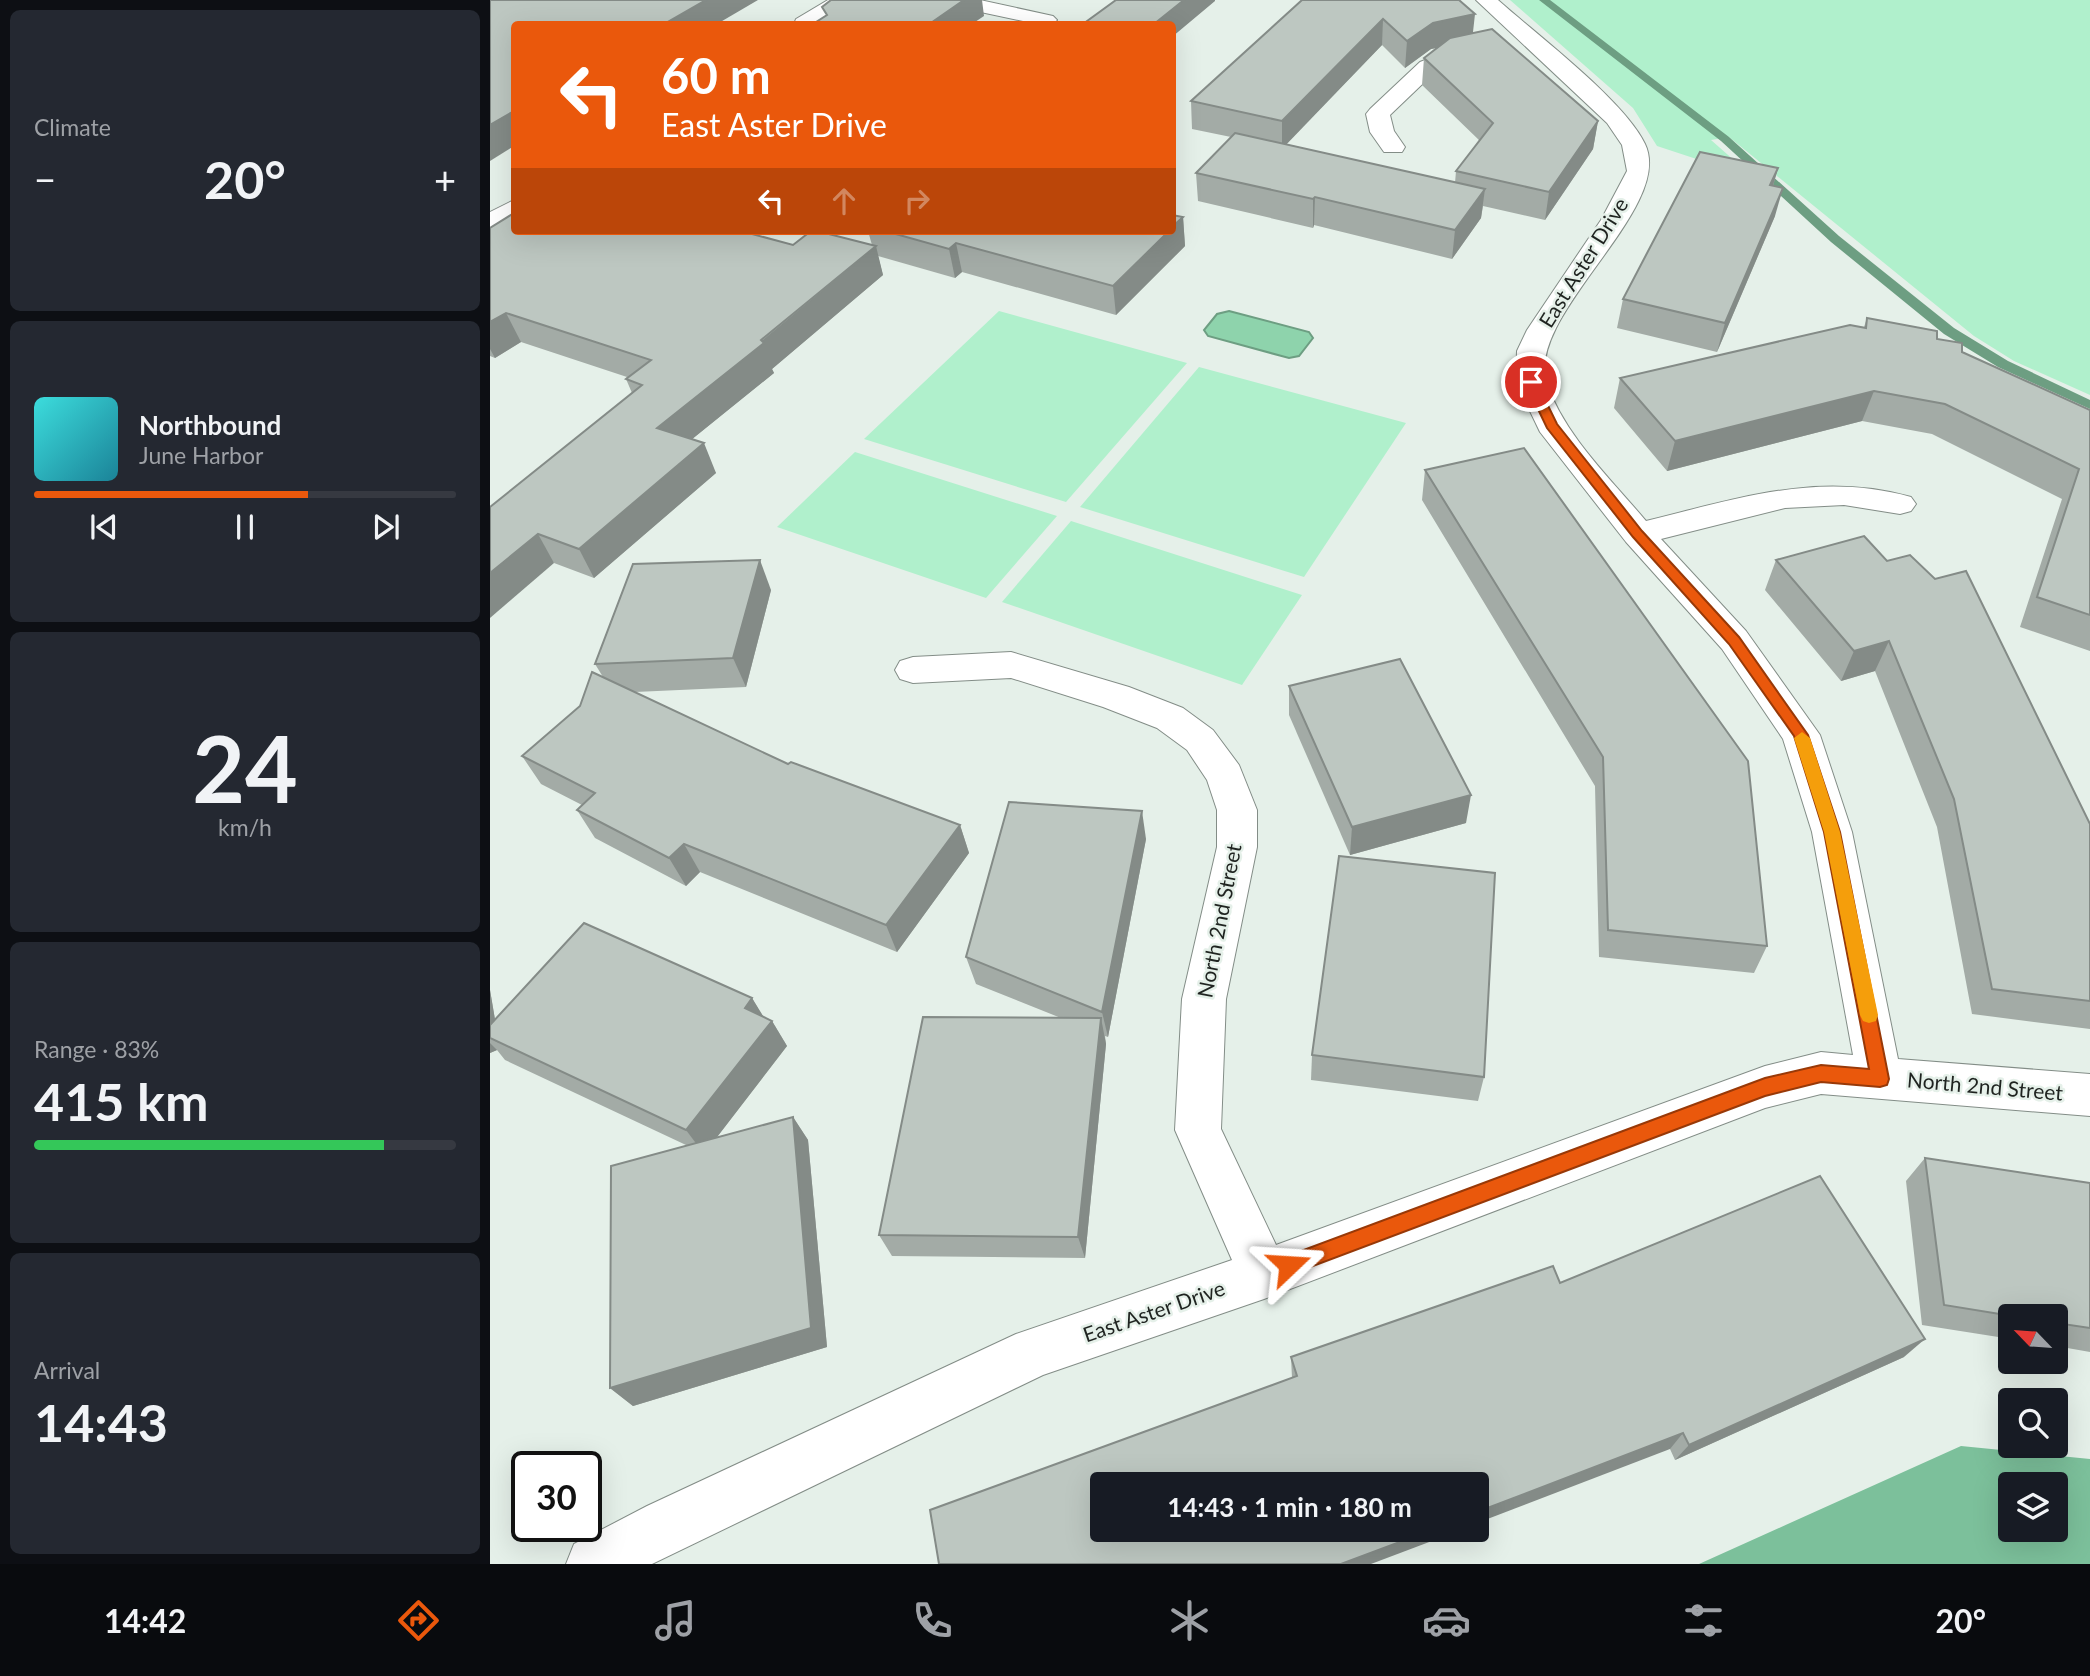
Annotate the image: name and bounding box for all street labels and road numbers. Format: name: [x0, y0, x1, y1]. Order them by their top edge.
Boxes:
street label: East Aster Drive: [1533, 193, 1633, 332]
street label: North 2nd Street: [1191, 841, 1246, 1000]
street label: North 2nd Street: [1906, 1066, 2064, 1105]
street label: East Aster Drive: [1079, 1275, 1228, 1347]

